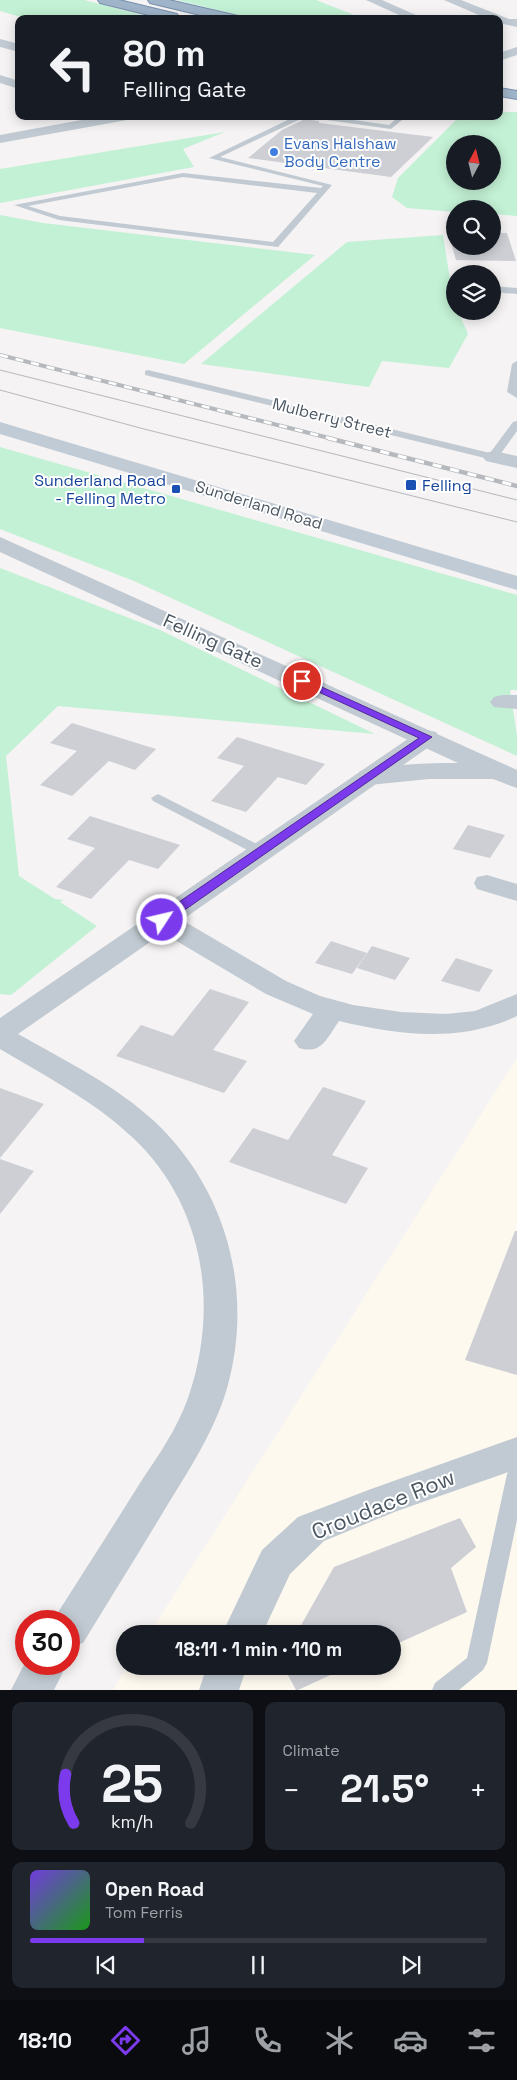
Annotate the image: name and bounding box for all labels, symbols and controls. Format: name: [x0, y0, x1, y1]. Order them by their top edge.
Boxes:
text: 80 m: [123, 32, 205, 76]
icon: left: [40, 35, 105, 100]
text: Felling Gate: [123, 75, 246, 103]
place label: Evans Halshaw Body Centre: [284, 133, 397, 172]
north arrow: [446, 135, 501, 190]
map controls: [446, 135, 501, 320]
marker: Evans Halshaw Body Centre: [268, 146, 280, 158]
button: search: [446, 200, 501, 255]
button: layers: [446, 265, 501, 320]
street label: Mulberry Street: [270, 393, 394, 443]
place label: Sunderland Road - Felling Metro: [34, 470, 166, 509]
place label: Felling: [422, 475, 472, 496]
street label: Sunderland Road: [193, 476, 325, 534]
marker: Felling: [404, 478, 418, 492]
marker: Sunderland Road - Felling Metro: [170, 483, 182, 495]
street label: Felling Gate: [159, 608, 267, 674]
pin: [281, 660, 323, 702]
icon: arrive: [288, 667, 316, 695]
position arrow: [135, 893, 187, 945]
street label: Croudace Row: [307, 1462, 459, 1546]
speed limit sign: 30: [15, 1610, 80, 1675]
text: 18:11 · 1 min · 110 m: [175, 1637, 342, 1662]
text: Climate: [283, 1740, 340, 1761]
text: 25: [101, 1751, 163, 1817]
text: 21.5°: [340, 1765, 429, 1813]
text: −: [283, 1772, 300, 1808]
text: +: [470, 1772, 487, 1808]
text: km/h: [111, 1810, 154, 1833]
text: Open Road: [105, 1877, 204, 1902]
text: Tom Ferris: [105, 1902, 183, 1923]
icon: previous: [92, 1951, 120, 1979]
icon: pause: [244, 1951, 272, 1979]
icon: next: [397, 1951, 425, 1979]
icon: directions: [108, 2023, 143, 2058]
icon: music: [179, 2023, 214, 2058]
icon: phone: [250, 2023, 285, 2058]
icon: climate: [322, 2023, 357, 2058]
icon: car: [393, 2023, 428, 2058]
icon: filters: [464, 2023, 499, 2058]
text: 18:10: [18, 2026, 72, 2054]

